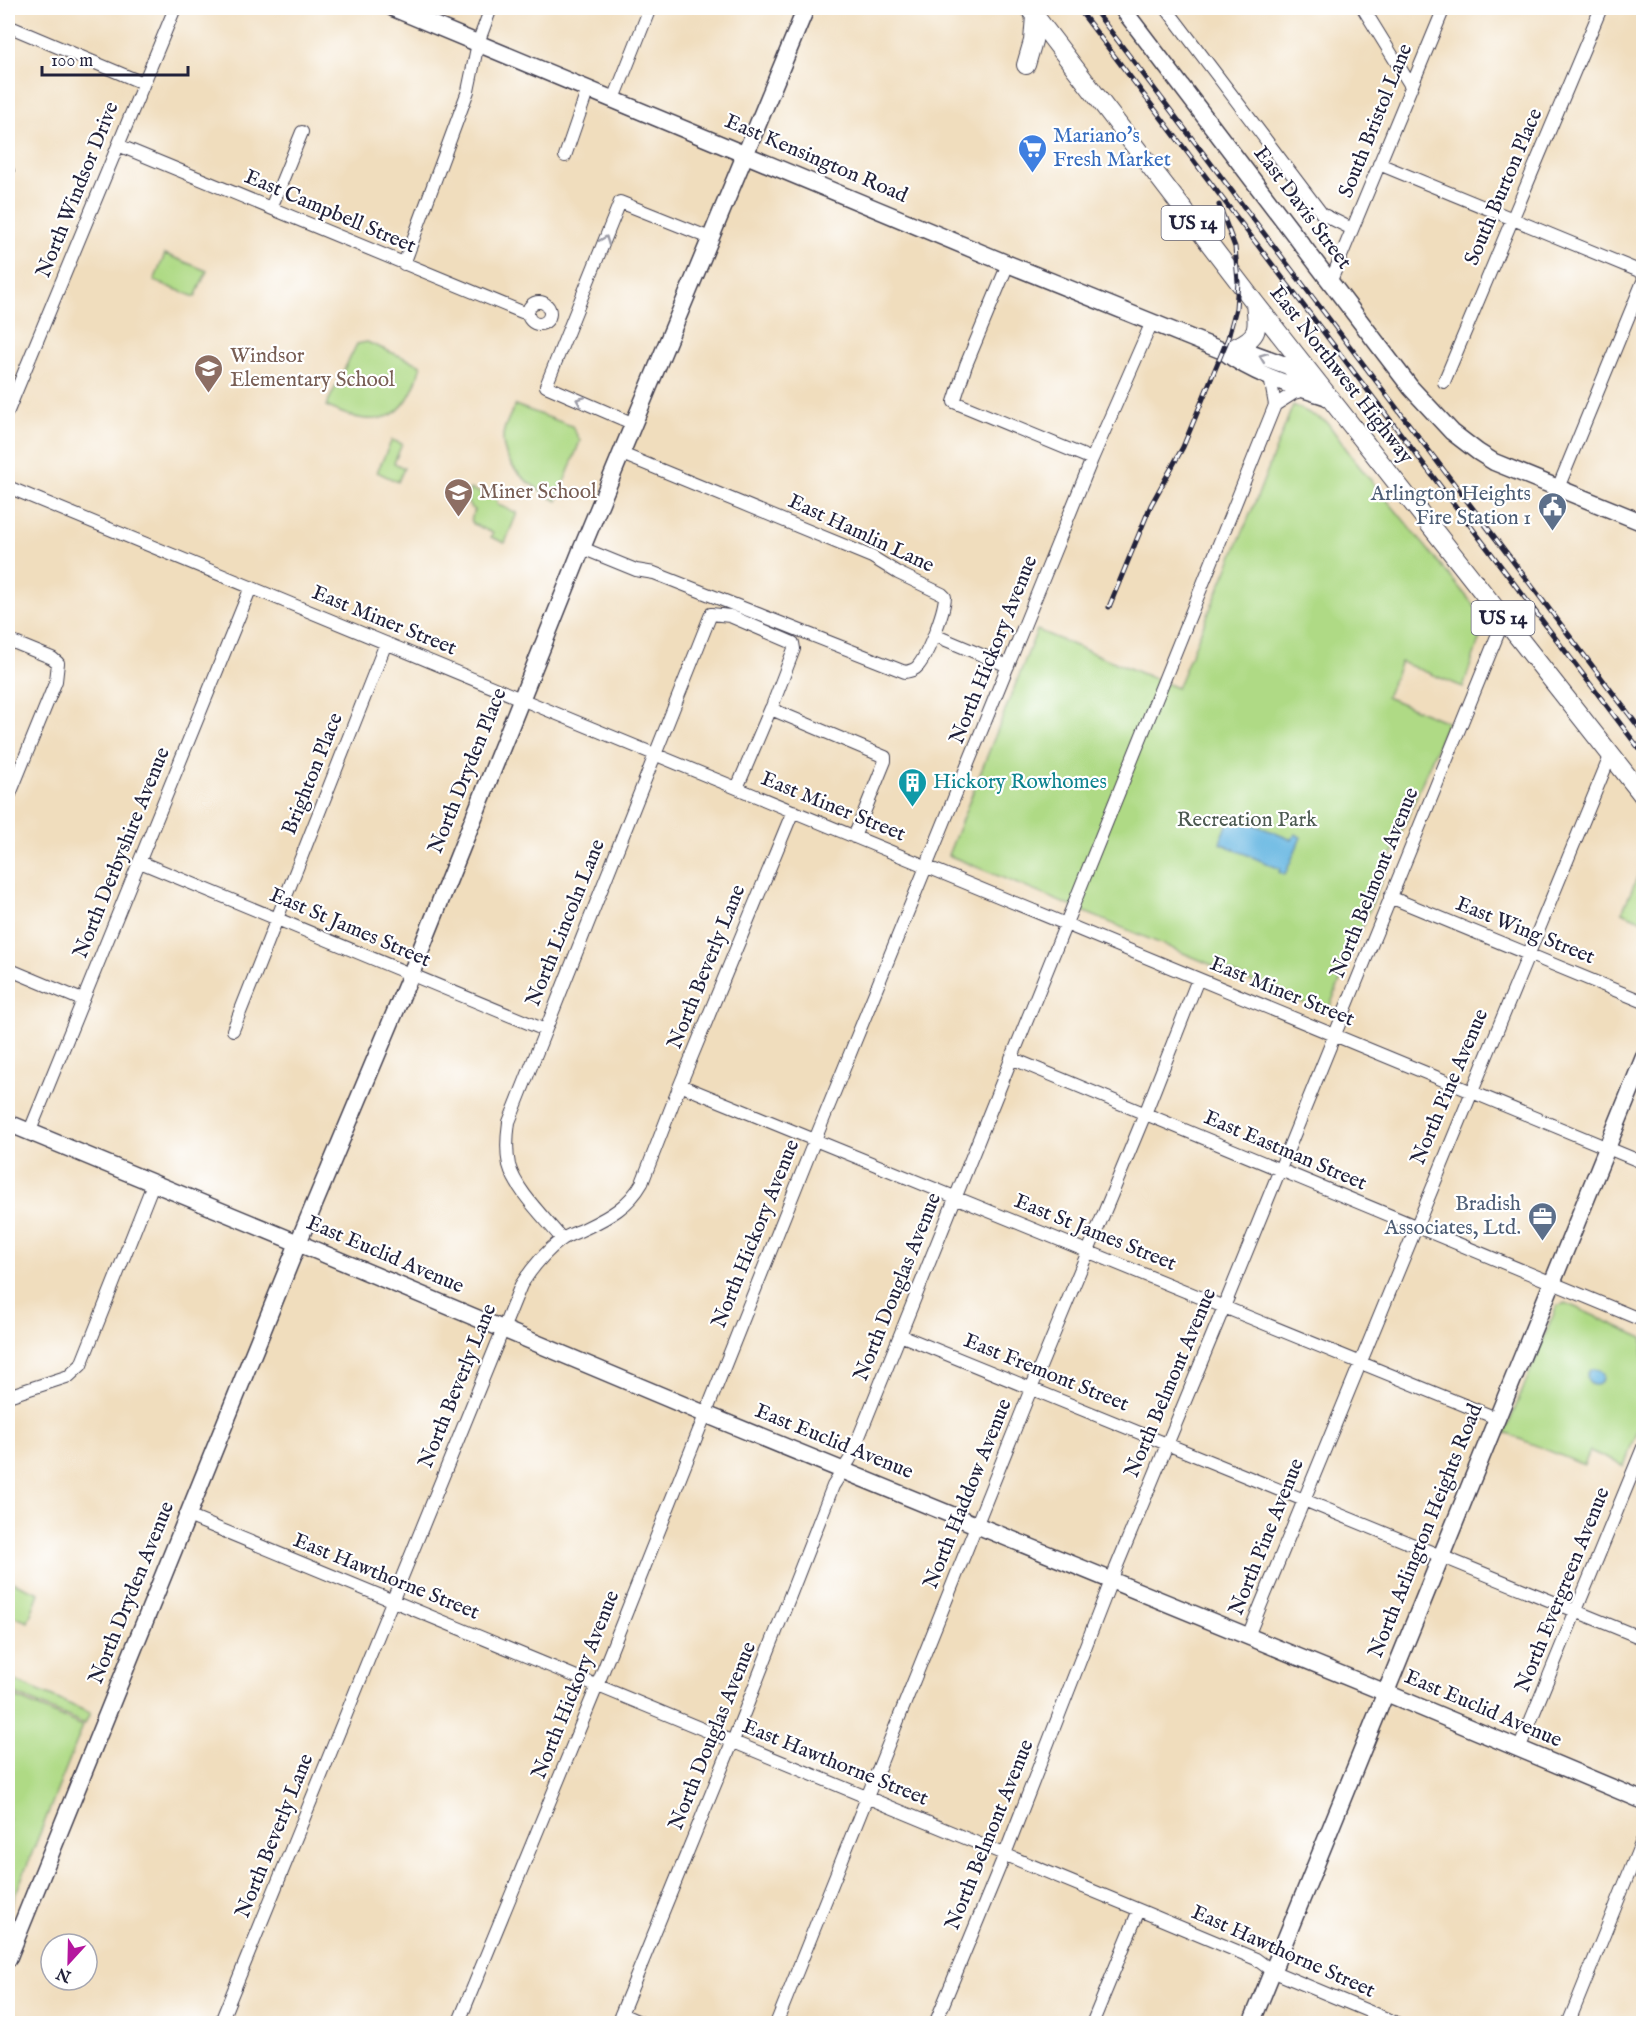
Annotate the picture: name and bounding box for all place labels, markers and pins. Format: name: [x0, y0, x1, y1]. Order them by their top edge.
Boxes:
place label: Mariano's Fresh Market: [1053, 123, 1171, 174]
supermarket icon: Mariano's Fresh Market: [1016, 132, 1048, 174]
place label: Windsor Elementary School: [230, 343, 395, 394]
school or university icon: Windsor Elementary School: [193, 352, 225, 394]
school or university icon: Miner School: [442, 476, 474, 518]
place label: Miner School: [479, 479, 597, 506]
place label: Arlington Heights Fire Station 1: [1370, 481, 1531, 532]
public building icon: Arlington Heights Fire Station 1: [1536, 490, 1568, 532]
building icon: Hickory Rowhomes: [896, 766, 928, 808]
place label: Hickory Rowhomes: [933, 769, 1107, 796]
place label: Bradish Associates, Ltd.: [1384, 1191, 1521, 1242]
office icon: Bradish Associates, Ltd.: [1526, 1200, 1558, 1242]

